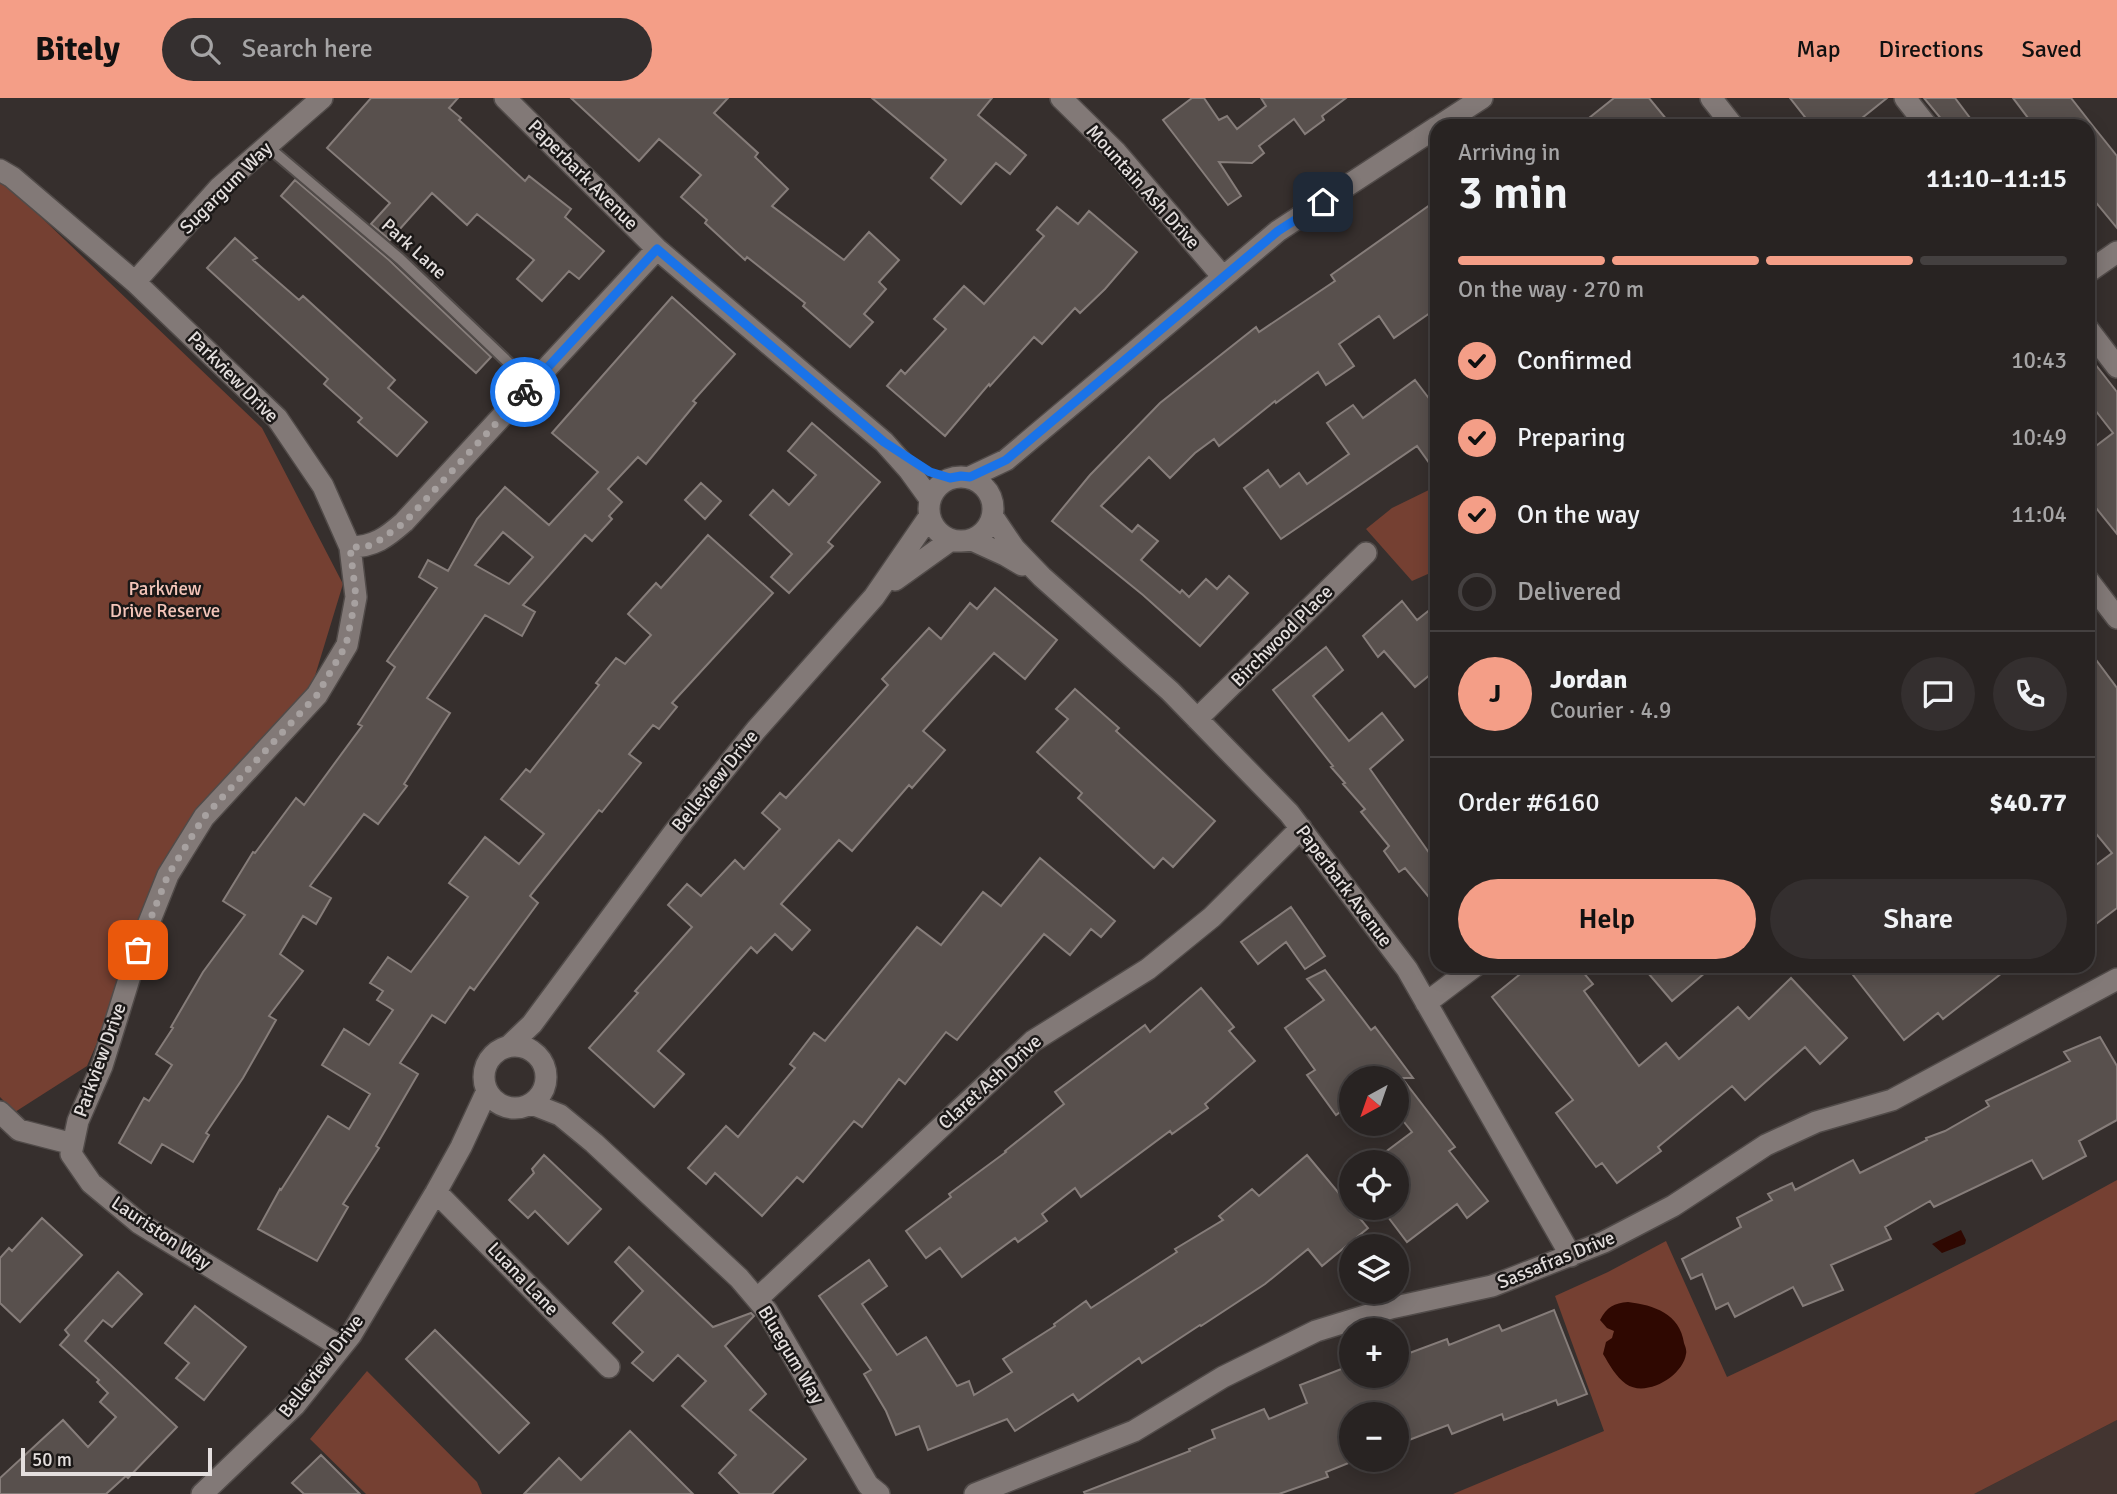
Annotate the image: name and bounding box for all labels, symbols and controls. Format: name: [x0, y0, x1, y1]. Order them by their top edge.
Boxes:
search box: [162, 18, 652, 81]
text: Bitely: [35, 29, 120, 70]
icon: search: [186, 30, 224, 68]
text: Search here: [242, 33, 373, 65]
text: Map: [1796, 34, 1841, 64]
text: Directions: [1879, 34, 1984, 64]
text: Saved: [2022, 34, 2082, 64]
street label: Paperbark Avenue: [523, 115, 643, 235]
street label: Mountain Ash Drive: [1081, 120, 1205, 254]
street label: Sugargum Way: [175, 137, 277, 239]
text: Arriving in: [1458, 138, 1560, 167]
text: 11:10–11:15: [1926, 163, 2067, 195]
text: 3 min: [1458, 165, 1568, 221]
pin: [1293, 172, 1353, 232]
icon: home: [1304, 183, 1342, 221]
street label: Park Lane: [376, 213, 452, 285]
text: On the way · 270 m: [1458, 275, 1644, 304]
street label: Parkview Drive: [182, 326, 284, 428]
icon: check: [1458, 342, 1496, 380]
text: Confirmed: [1517, 345, 1632, 377]
text: 10:43: [2011, 346, 2067, 375]
courier: [490, 357, 560, 427]
icon: bike: [506, 373, 544, 411]
icon: check: [1458, 419, 1496, 457]
text: Preparing: [1517, 422, 1625, 454]
text: 10:49: [2011, 423, 2067, 452]
icon: check: [1458, 496, 1496, 534]
text: On the way: [1517, 499, 1640, 531]
text: 11:04: [2011, 500, 2067, 529]
text: Delivered: [1517, 576, 1622, 608]
park label: Parkview Drive Reserve: [110, 577, 220, 623]
street label: Birchwood Place: [1226, 580, 1338, 692]
button: chat: [1901, 657, 1975, 731]
button: phone: [1993, 657, 2067, 731]
text: Jordan: [1550, 664, 1627, 696]
text: J: [1489, 678, 1501, 710]
text: Courier · 4.9: [1550, 696, 1671, 725]
street label: Belleview Drive: [667, 725, 763, 837]
text: Order #6160: [1458, 787, 1599, 819]
text: $40.77: [1989, 787, 2067, 819]
street label: Paperbark Avenue: [1290, 820, 1398, 952]
button: Help: [1458, 879, 1756, 959]
button: Share: [1770, 879, 2067, 959]
pin: [108, 920, 168, 980]
icon: bag: [119, 931, 157, 969]
street label: Parkview Drive: [68, 1000, 132, 1120]
street label: Claret Ash Drive: [933, 1029, 1047, 1135]
north arrow: [1339, 1066, 1409, 1136]
map controls: [1339, 1066, 1409, 1472]
button: locate: [1339, 1150, 1409, 1220]
street label: Lauriston Way: [107, 1191, 216, 1275]
street label: Sassafras Drive: [1494, 1226, 1618, 1294]
button: layers: [1339, 1234, 1409, 1304]
street label: Luana Lane: [482, 1237, 564, 1321]
street label: Bluegum Way: [752, 1302, 830, 1409]
street label: Belleview Drive: [273, 1310, 369, 1422]
button: +: [1339, 1318, 1409, 1388]
button: −: [1339, 1402, 1409, 1472]
scale bar: [21, 1445, 212, 1477]
text: 50 m: [32, 1448, 72, 1472]

